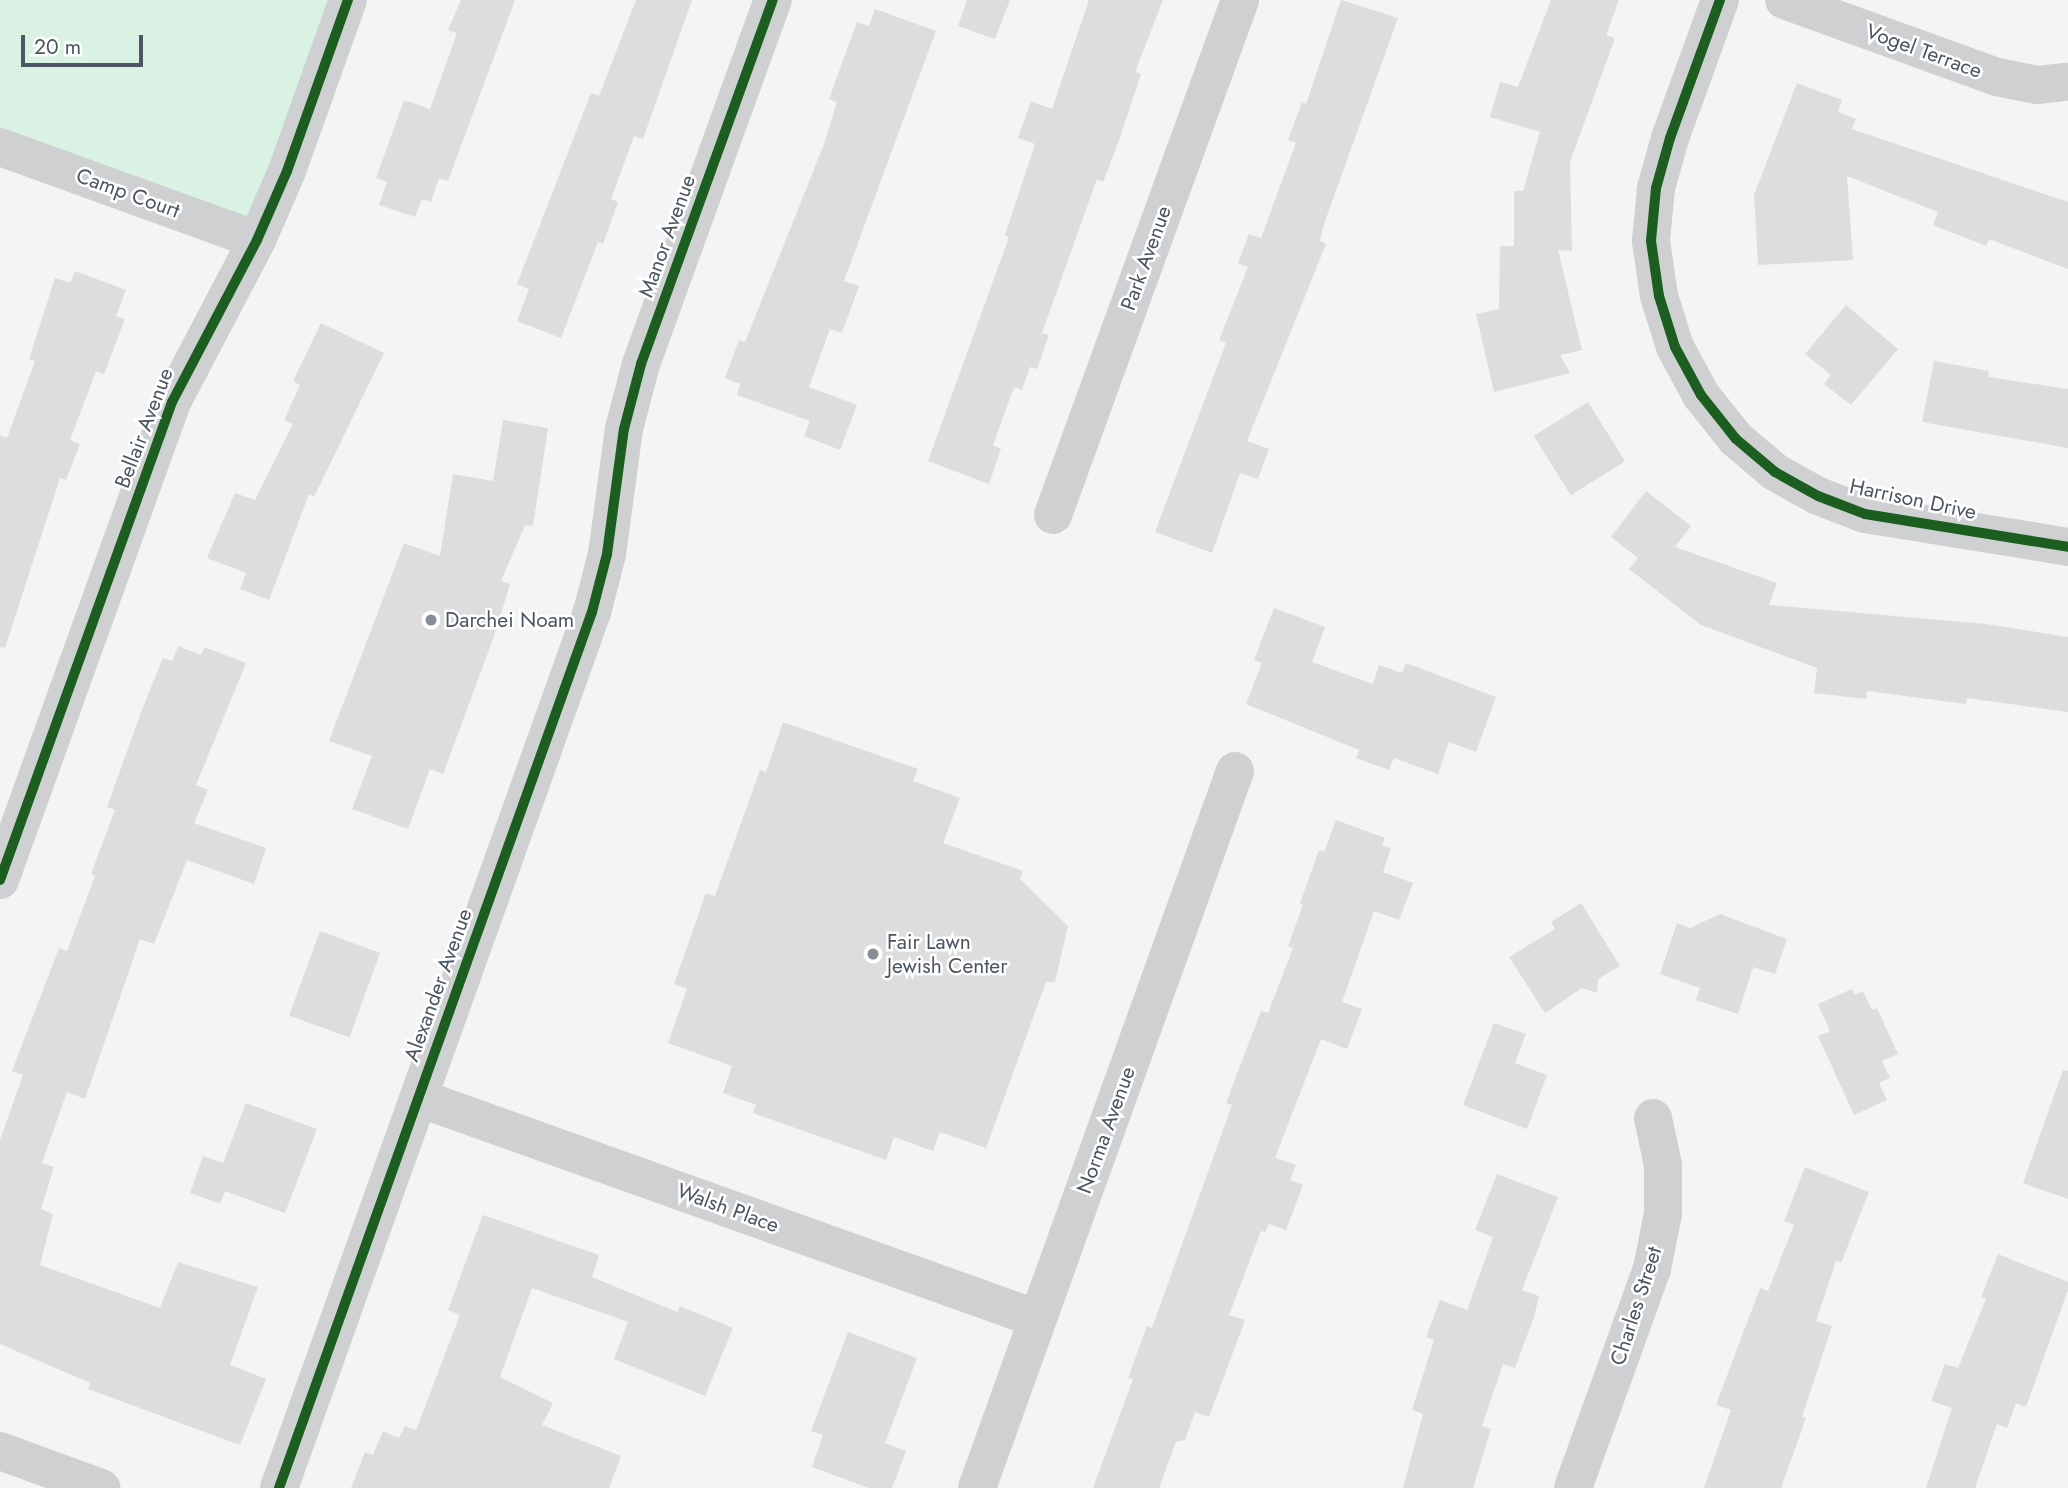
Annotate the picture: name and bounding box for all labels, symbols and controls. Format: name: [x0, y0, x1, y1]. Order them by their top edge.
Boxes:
street label: Vogel Terrace: [1863, 18, 1985, 84]
scale bar: [24, 21, 147, 65]
text: 20 m: [34, 32, 81, 62]
street label: Camp Court: [73, 163, 183, 223]
street label: Manor Avenue: [633, 171, 701, 301]
street label: Park Avenue: [1115, 202, 1177, 314]
street label: Bellair Avenue: [110, 364, 178, 492]
street label: Harrison Drive: [1847, 473, 1979, 525]
place label: Darchei Noam: [445, 607, 574, 633]
marker: Darchei Noam: [423, 612, 439, 628]
street label: Alexander Avenue: [399, 905, 477, 1065]
place label: Fair Lawn Jewish Center: [887, 929, 1007, 979]
marker: Fair Lawn Jewish Center: [865, 946, 881, 962]
street label: Norma Avenue: [1071, 1063, 1141, 1197]
street label: Walsh Place: [674, 1178, 782, 1238]
street label: Charles Street: [1605, 1244, 1667, 1368]

